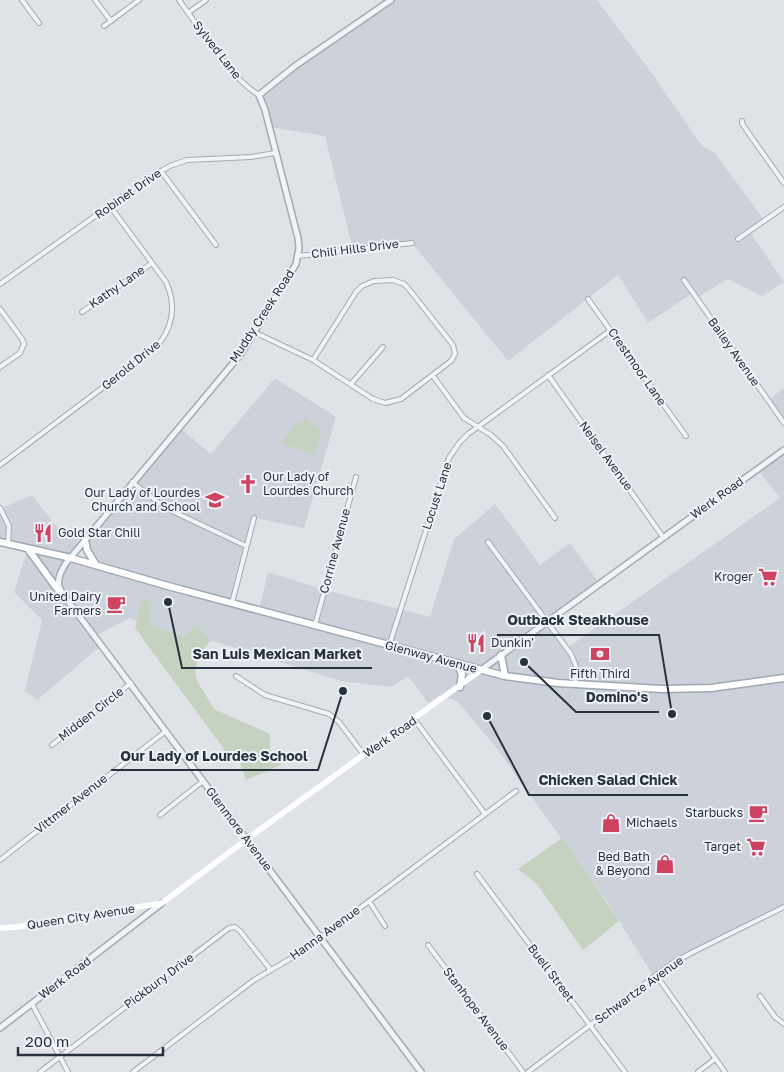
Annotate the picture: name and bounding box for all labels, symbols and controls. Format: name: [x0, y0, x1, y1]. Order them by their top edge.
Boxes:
street label: Sylved Lane: [190, 18, 245, 82]
street label: Robinet Drive: [92, 165, 164, 222]
street label: Chili Hills Drive: [310, 236, 400, 261]
street label: Kathy Lane: [86, 262, 147, 311]
street label: Muddy Creek Road: [226, 266, 297, 365]
street label: Bailey Avenue: [705, 314, 764, 389]
street label: Crestmoor Lane: [605, 325, 670, 409]
street label: Gerold Drive: [98, 336, 163, 393]
street label: Neisel Avenue: [576, 418, 637, 493]
street label: Locust Lane: [419, 460, 454, 531]
place label: Our Lady of Lourdes Church: [263, 469, 354, 498]
church icon: Our Lady of Lourdes Church: [237, 473, 259, 495]
street label: Werk Road: [687, 473, 746, 522]
place label: Our Lady of Lourdes Church and School: [84, 485, 200, 514]
school or university icon: Our Lady of Lourdes Church and School: [204, 489, 226, 511]
street label: Corrine Avenue: [316, 507, 353, 595]
restaurant icon: Gold Star Chili: [32, 522, 54, 544]
place label: Gold Star Chili: [58, 525, 140, 540]
supermarket icon: Kroger: [757, 566, 779, 588]
place label: Kroger: [714, 569, 753, 584]
place label: United Dairy Farmers: [29, 589, 101, 618]
cafe icon: United Dairy Farmers: [105, 593, 127, 615]
callout: Outback Steakhouse: [497, 606, 659, 635]
text: Outback Steakhouse: [507, 611, 649, 628]
restaurant icon: Dunkin': [465, 632, 487, 654]
place label: Dunkin': [491, 635, 534, 650]
street label: Glenway Avenue: [384, 637, 479, 676]
callout: San Luis Mexican Market: [182, 639, 372, 668]
bank icon: Fifth Third: [589, 643, 611, 665]
text: San Luis Mexican Market: [192, 645, 362, 662]
place label: Fifth Third: [570, 666, 630, 681]
street label: Midden Circle: [55, 683, 126, 744]
callout: Domino's: [576, 683, 659, 712]
text: Domino's: [586, 688, 648, 705]
street label: Werk Road: [360, 713, 419, 760]
callout: Our Lady of Lourdes School: [111, 741, 318, 770]
text: Our Lady of Lourdes School: [120, 747, 308, 764]
callout: Chicken Salad Chick: [529, 766, 688, 795]
street label: Vittmer Avenue: [31, 770, 110, 837]
text: Chicken Salad Chick: [538, 771, 678, 788]
street label: Glenmore Avenue: [203, 784, 276, 874]
cafe icon: Starbucks: [747, 802, 769, 824]
place label: Starbucks: [685, 805, 743, 820]
shop icon: Michaels: [600, 812, 622, 834]
place label: Michaels: [626, 815, 677, 830]
supermarket icon: Target: [745, 836, 767, 858]
place label: Target: [704, 839, 741, 854]
place label: Bed Bath & Beyond: [596, 849, 650, 878]
shop icon: Bed Bath & Beyond: [654, 853, 676, 875]
street label: Queen City Avenue: [26, 901, 136, 932]
street label: Hanna Avenue: [287, 902, 363, 963]
street label: Buell Street: [525, 941, 578, 1005]
street label: Pickbury Drive: [121, 949, 197, 1012]
street label: Schwartze Avenue: [591, 952, 686, 1027]
street label: Werk Road: [35, 953, 94, 1002]
street label: Stanhope Avenue: [440, 964, 513, 1053]
scale bar: [18, 1024, 162, 1056]
text: 200 m: [25, 1032, 69, 1050]

